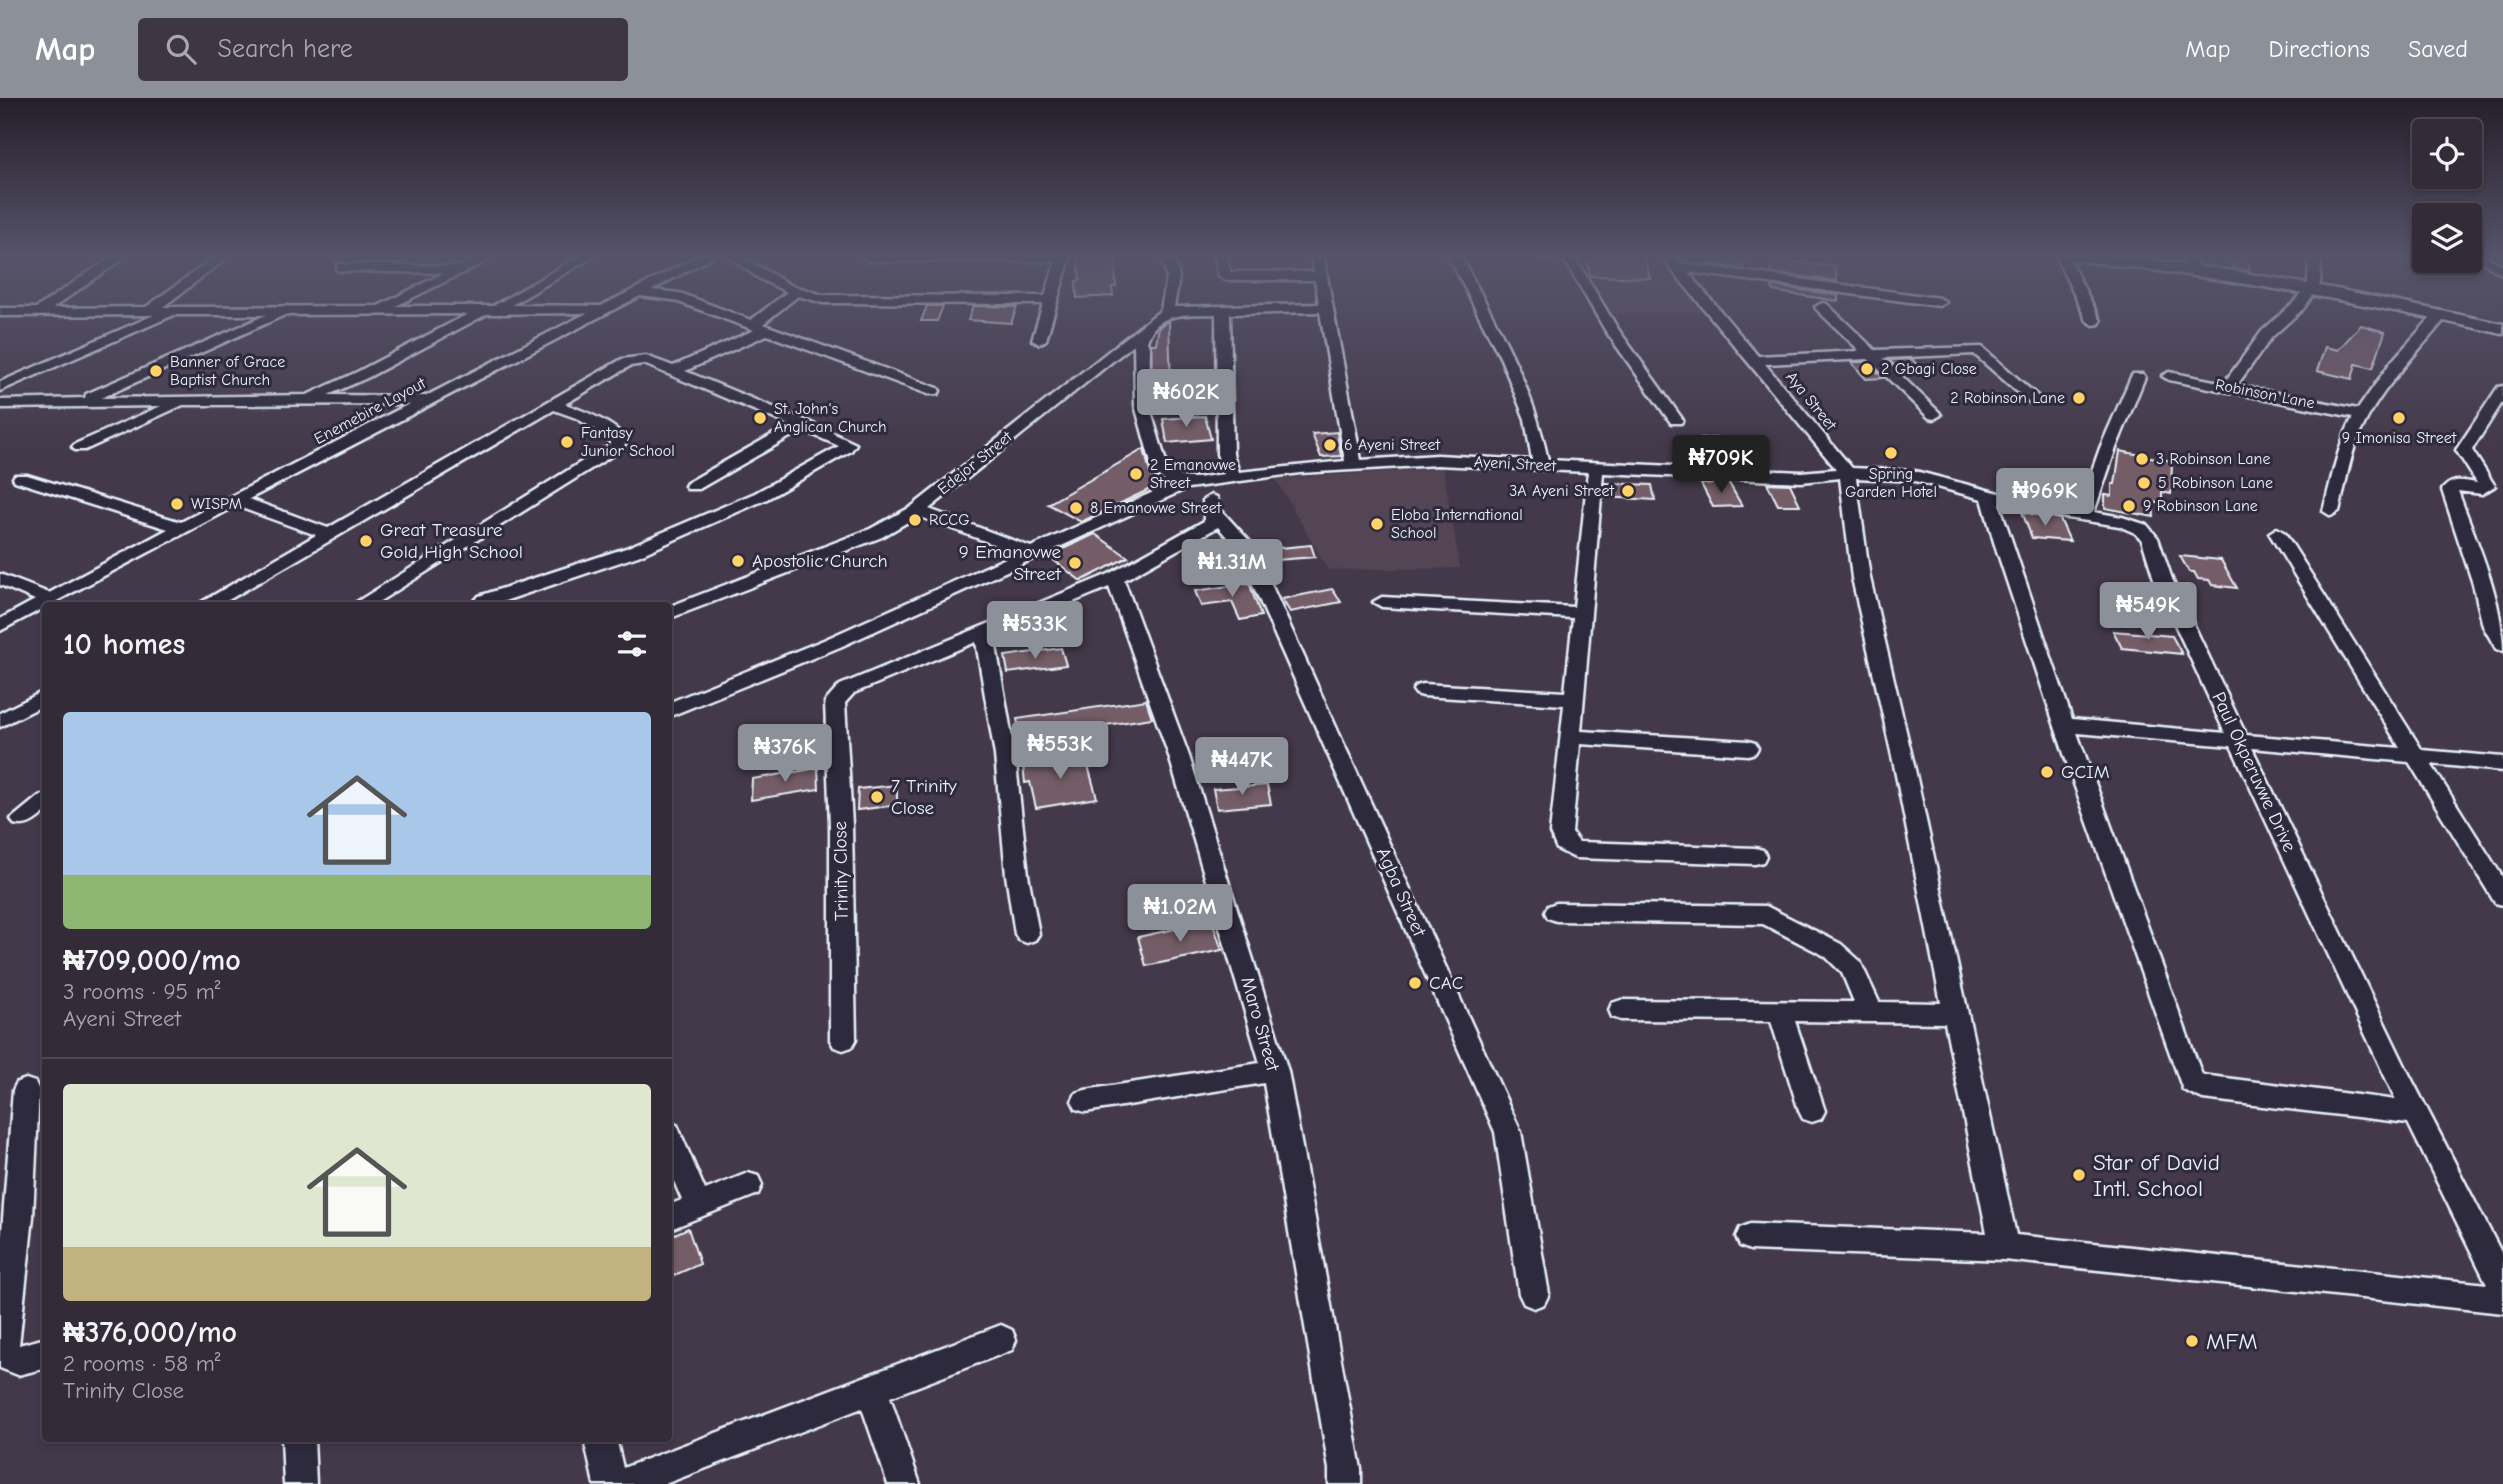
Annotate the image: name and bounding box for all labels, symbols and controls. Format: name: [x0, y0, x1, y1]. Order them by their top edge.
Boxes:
search box: [138, 18, 628, 81]
text: Map: [35, 30, 96, 68]
icon: search: [162, 30, 200, 68]
text: Search here: [218, 34, 353, 64]
text: Map: [2185, 35, 2231, 63]
text: Directions: [2269, 35, 2370, 63]
text: Saved: [2408, 35, 2468, 63]
map controls: [2412, 119, 2482, 273]
button: locate: [2412, 119, 2482, 189]
button: layers: [2412, 203, 2482, 273]
place label: Banner of Grace Baptist Church: [170, 353, 285, 389]
place label: 2 Gbagi Close: [1881, 360, 1977, 378]
marker: 2 Gbagi Close: [1859, 361, 1875, 377]
marker: Banner of Grace Baptist Church: [148, 363, 164, 379]
street label: Aya Street: [1782, 368, 1840, 434]
pin: ₦602K: [1137, 370, 1235, 429]
street label: Enemebire Layout: [311, 374, 429, 448]
street label: Robinson Lane: [2214, 376, 2316, 412]
text: ₦602K: [1153, 378, 1219, 405]
place label: 2 Robinson Lane: [1950, 389, 2065, 407]
marker: 2 Robinson Lane: [2071, 390, 2087, 406]
place label: St. John's Anglican Church: [774, 400, 887, 436]
marker: St. John's Anglican Church: [752, 410, 768, 426]
marker: 9 Imonisa Street: [2391, 410, 2407, 426]
place label: Fantasy Junior School: [581, 424, 675, 460]
street label: Edejor Street: [934, 427, 1016, 498]
place label: 9 Imonisa Street: [2342, 429, 2457, 447]
marker: Fantasy Junior School: [559, 434, 575, 450]
place label: 6 Ayeni Street: [1344, 436, 1441, 454]
pin: ₦709K: [1672, 436, 1770, 495]
marker: 6 Ayeni Street: [1322, 437, 1338, 453]
text: ₦709K: [1688, 444, 1754, 471]
marker: Spring Garden Hotel: [1883, 445, 1899, 461]
place label: 3 Robinson Lane: [2156, 450, 2270, 468]
marker: 3 Robinson Lane: [2134, 451, 2150, 467]
street label: Ayeni Street: [1474, 453, 1557, 475]
place label: 2 Emanovwe Street: [1150, 456, 1236, 492]
place label: Spring Garden Hotel: [1845, 465, 1937, 501]
marker: 2 Emanovwe Street: [1128, 466, 1144, 482]
pin: ₦969K: [1996, 468, 2094, 528]
place label: 5 Robinson Lane: [2158, 474, 2273, 492]
marker: 5 Robinson Lane: [2136, 475, 2152, 491]
text: ₦969K: [2012, 477, 2078, 504]
place label: 3A Ayeni Street: [1509, 482, 1614, 500]
marker: 3A Ayeni Street: [1620, 483, 1636, 499]
place label: WISPM: [191, 495, 242, 513]
marker: WISPM: [169, 496, 185, 512]
place label: 9 Robinson Lane: [2143, 497, 2258, 515]
marker: 9 Robinson Lane: [2121, 498, 2137, 514]
place label: 8 Emanovwe Street: [1090, 499, 1222, 517]
marker: 8 Emanovwe Street: [1068, 500, 1084, 516]
place label: Eloba International School: [1391, 506, 1523, 542]
place label: RCCG: [929, 511, 970, 529]
marker: RCCG: [907, 512, 923, 528]
marker: Eloba International School: [1369, 516, 1385, 532]
place label: Great Treasure Gold High School: [380, 519, 523, 563]
marker: Great Treasure Gold High School: [358, 533, 374, 549]
pin: ₦1.31M: [1175, 540, 1289, 599]
place label: 9 Emanovwe Street: [959, 541, 1062, 585]
text: ₦1.31M: [1198, 548, 1266, 575]
place label: Apostolic Church: [752, 550, 888, 572]
marker: Apostolic Church: [730, 553, 746, 569]
marker: 9 Emanovwe Street: [1067, 555, 1083, 571]
pin: ₦549K: [2099, 582, 2197, 642]
text: ₦549K: [2116, 591, 2180, 618]
pin: ₦533K: [986, 602, 1084, 661]
text: ₦533K: [1003, 610, 1067, 637]
icon: filters: [613, 625, 651, 663]
text: 10 homes: [63, 627, 185, 662]
street label: Paul Okperuvwe Drive: [2207, 689, 2301, 855]
pin: ₦553K: [1011, 722, 1109, 781]
pin: ₦376K: [736, 724, 834, 784]
text: ₦553K: [1027, 730, 1093, 757]
text: ₦376K: [754, 733, 816, 760]
pin: ₦447K: [1193, 738, 1291, 797]
text: ₦447K: [1211, 746, 1273, 773]
icon: home: [294, 757, 420, 883]
place label: GCIM: [2061, 761, 2110, 783]
marker: GCIM: [2039, 764, 2055, 780]
place label: 7 Trinity Close: [891, 775, 957, 819]
marker: 7 Trinity Close: [869, 789, 885, 805]
street label: Trinity Close: [829, 821, 853, 921]
street label: Agba Street: [1372, 844, 1431, 940]
pin: ₦1.02M: [1123, 884, 1237, 944]
text: ₦1.02M: [1144, 893, 1216, 920]
text: ₦709,000/mo: [63, 943, 241, 978]
place label: CAC: [1429, 972, 1464, 994]
street label: Maro Street: [1236, 974, 1284, 1074]
marker: CAC: [1407, 975, 1423, 991]
text: 3 rooms · 95 m²: [63, 978, 221, 1005]
text: Ayeni Street: [63, 1005, 181, 1032]
icon: home: [294, 1129, 420, 1255]
place label: Star of David Intl. School: [2093, 1149, 2220, 1202]
marker: Star of David Intl. School: [2071, 1167, 2087, 1183]
text: ₦376,000/mo: [63, 1315, 237, 1350]
place label: MFM: [2206, 1328, 2258, 1355]
marker: MFM: [2184, 1333, 2200, 1349]
text: 2 rooms · 58 m²: [63, 1350, 221, 1377]
text: Trinity Close: [63, 1377, 184, 1404]

